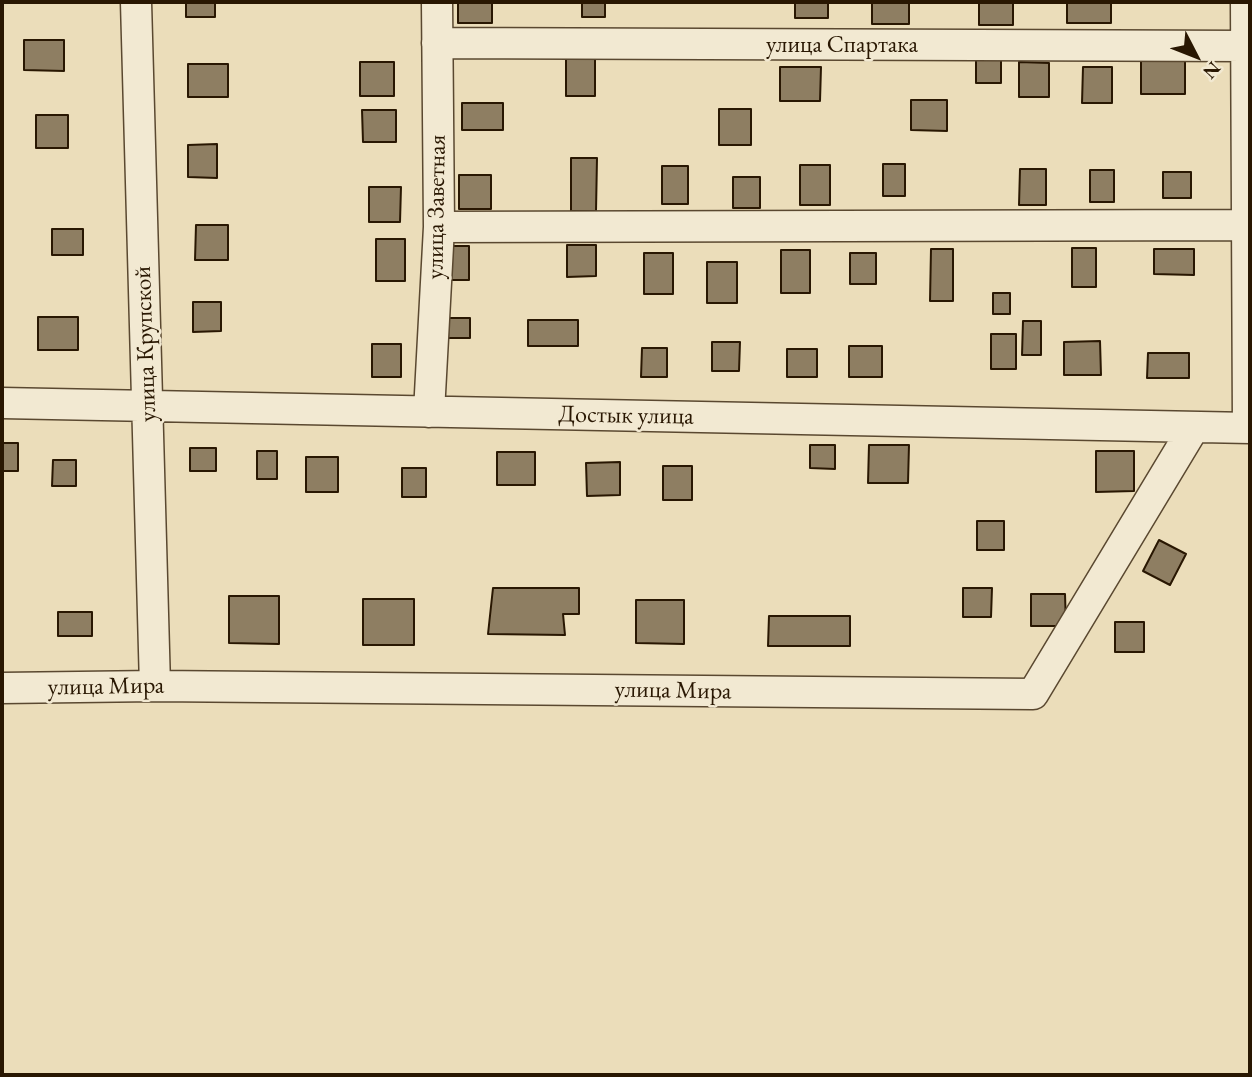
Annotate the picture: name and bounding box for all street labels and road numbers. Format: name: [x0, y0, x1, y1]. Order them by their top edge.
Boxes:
street label: улица Спартака: [766, 31, 918, 59]
street label: улица Заветная: [421, 134, 453, 280]
street label: улица Крупской: [129, 265, 163, 423]
street label: Достык улица: [558, 400, 694, 432]
street label: улица Мира: [47, 672, 165, 702]
street label: улица Мира: [614, 676, 732, 706]

